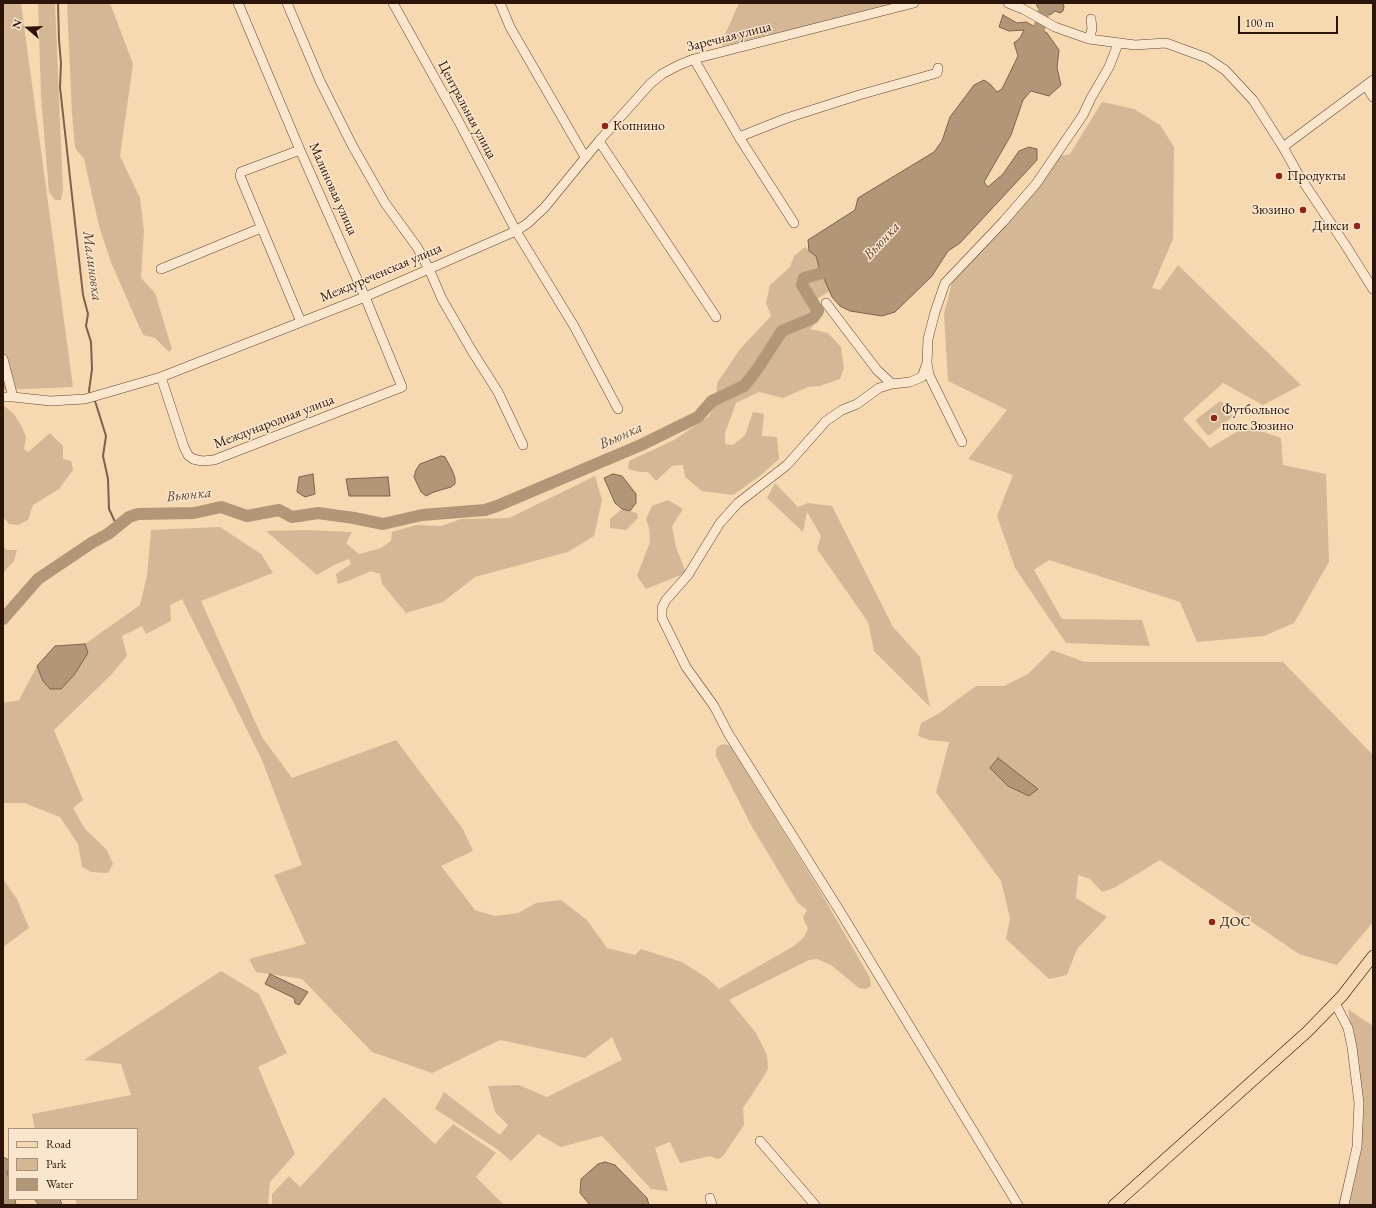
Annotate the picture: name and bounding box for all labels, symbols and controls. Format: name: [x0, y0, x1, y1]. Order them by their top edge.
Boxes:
north arrow: [8, 8, 48, 48]
scale bar: [1240, 8, 1340, 34]
text: 100 m: [1245, 15, 1274, 31]
text: N: [9, 18, 25, 31]
street label: Заречная улица: [685, 18, 773, 56]
street label: Центральная улица: [434, 58, 500, 162]
place label: Копнино: [613, 118, 665, 134]
marker: Копнино: [600, 121, 610, 131]
street label: Малиновая улица: [305, 140, 361, 238]
place label: Продукты: [1287, 168, 1346, 184]
marker: Продукты: [1274, 171, 1284, 181]
place label: Зюзино: [1252, 202, 1295, 218]
marker: Зюзино: [1298, 205, 1308, 215]
water label: Вьюнка: [860, 218, 904, 264]
place label: Дикси: [1312, 218, 1349, 234]
marker: Дикси: [1352, 221, 1362, 231]
water label: Малиновка: [78, 230, 106, 302]
street label: Междуреченская улица: [317, 240, 445, 306]
street label: Международная улица: [211, 391, 337, 453]
place label: Футбольное поле Зюзино: [1222, 402, 1294, 434]
marker: Футбольное поле Зюзино: [1209, 413, 1219, 423]
water label: Вьюнка: [597, 419, 645, 453]
water label: Вьюнка: [165, 484, 213, 506]
place label: ДОС: [1220, 914, 1250, 930]
marker: ДОС: [1207, 917, 1217, 927]
legend: [8, 1128, 138, 1200]
text: Road: [46, 1136, 71, 1152]
text: Park: [46, 1156, 66, 1172]
text: Water: [46, 1176, 73, 1192]

